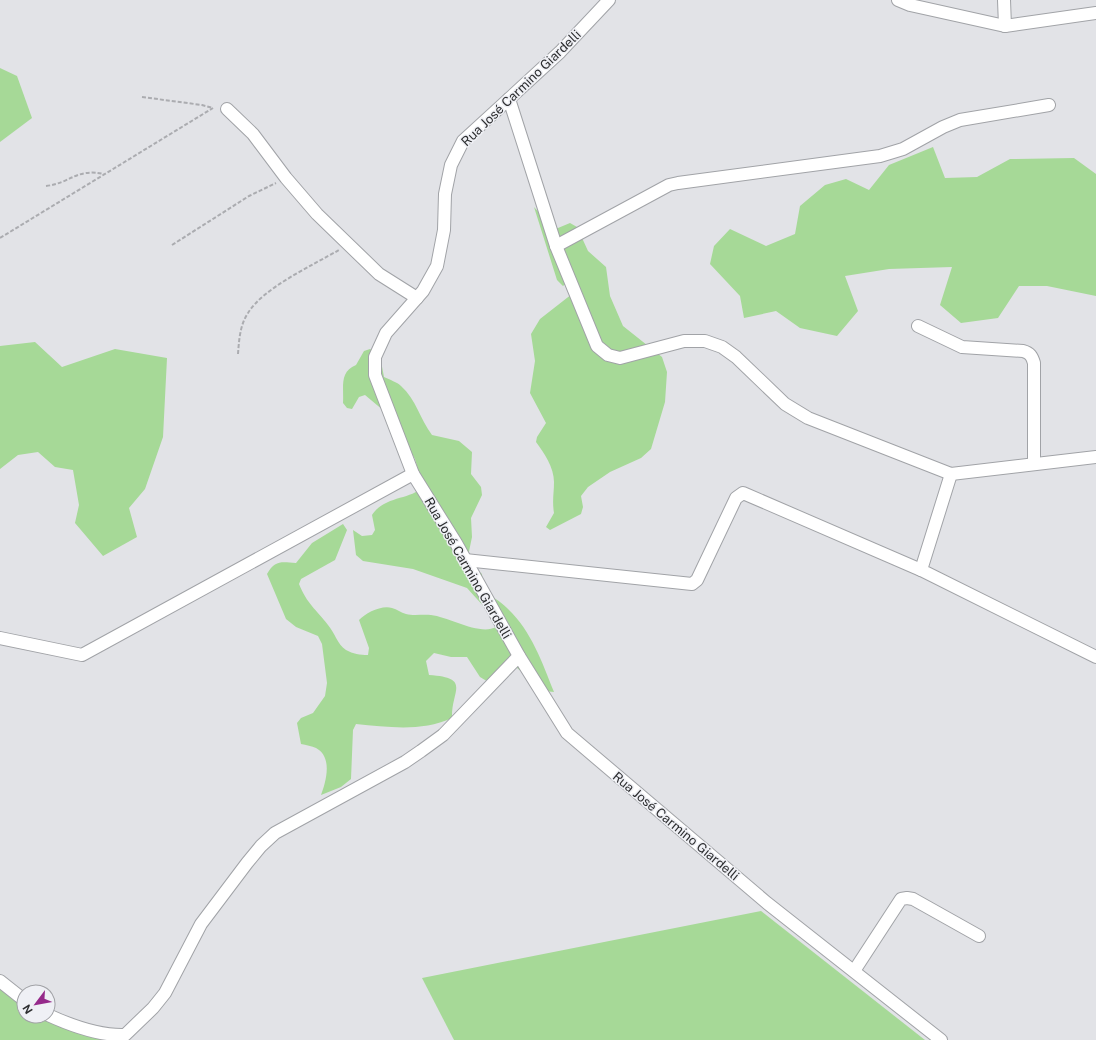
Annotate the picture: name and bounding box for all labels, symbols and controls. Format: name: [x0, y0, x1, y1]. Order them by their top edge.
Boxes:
street label: Rua José Carmino Giardelli: [458, 27, 584, 149]
street label: Rua José Carmino Giardelli: [421, 495, 515, 641]
street label: Rua José Carmino Giardelli: [610, 769, 742, 883]
north arrow: [16, 984, 56, 1024]
text: N: [20, 1002, 35, 1016]

